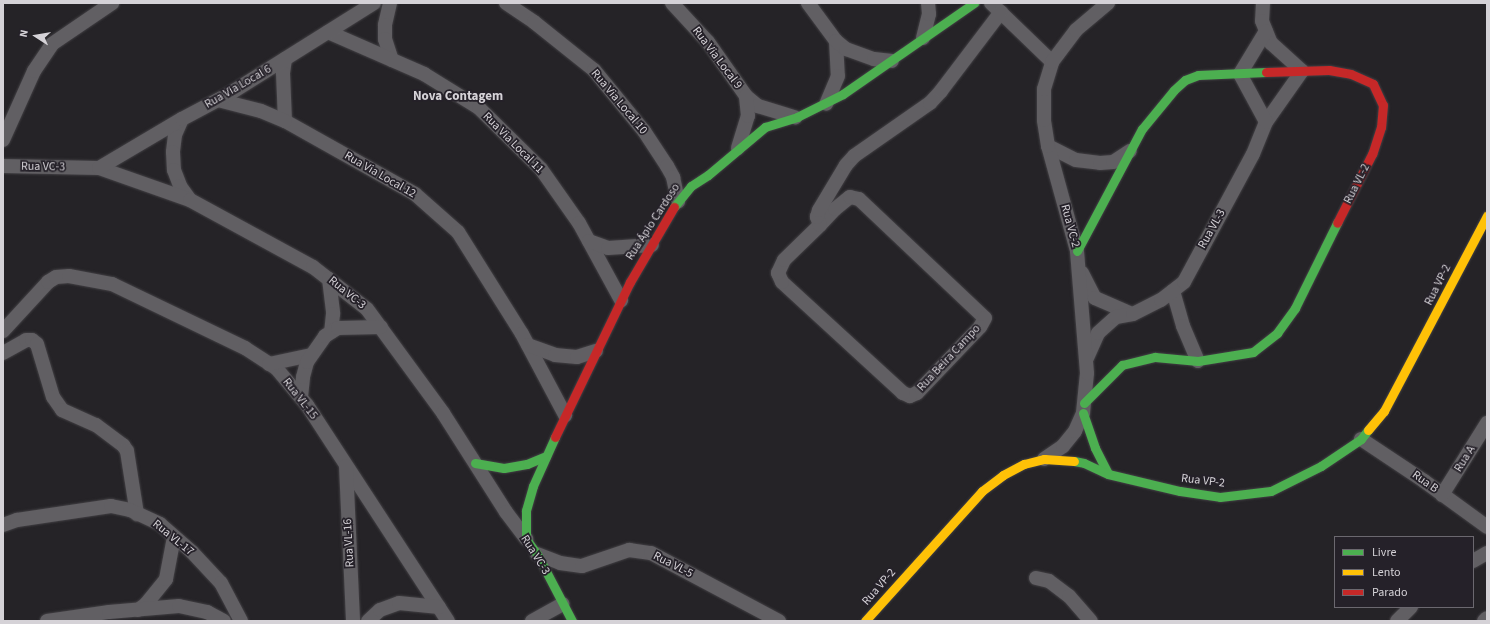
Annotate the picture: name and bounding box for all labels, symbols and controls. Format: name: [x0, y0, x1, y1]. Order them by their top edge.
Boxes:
north arrow: [16, 16, 56, 56]
street label: Rua Via Local 9: [689, 24, 745, 92]
text: N: [16, 28, 32, 39]
street label: Rua Via Local 6: [202, 62, 274, 112]
street label: Rua Via Local 10: [588, 67, 650, 137]
district label: Nova Contagem: [413, 88, 503, 104]
street label: Rua Via Local 11: [479, 109, 547, 177]
street label: Rua Via Local 12: [342, 149, 418, 201]
street label: Rua VC-3: [21, 159, 65, 175]
street label: Rua VL-2: [1341, 162, 1373, 206]
street label: Rua Ápio Cardoso: [623, 181, 683, 263]
street label: Rua VC-2: [1057, 203, 1083, 249]
street label: Rua VL-3: [1195, 207, 1229, 251]
street label: Rua VP-2: [1422, 262, 1454, 308]
street label: Rua VC-3: [325, 274, 369, 312]
street label: Rua Beira Campo: [914, 322, 984, 394]
street label: Rua VL-15: [279, 375, 321, 423]
street label: Rua A: [1451, 443, 1479, 475]
street label: Rua B: [1409, 468, 1441, 496]
street label: Rua VP-2: [1180, 471, 1226, 491]
street label: Rua VL-17: [149, 517, 197, 559]
street label: Rua VL-16: [341, 518, 357, 568]
street label: Rua VC-3: [517, 532, 553, 578]
legend: [1334, 536, 1474, 608]
text: Livre: [1372, 544, 1396, 561]
street label: Rua VL-5: [651, 549, 695, 581]
text: Lento: [1372, 564, 1401, 581]
street label: Rua VP-2: [859, 566, 899, 608]
text: Parado: [1372, 584, 1407, 601]

